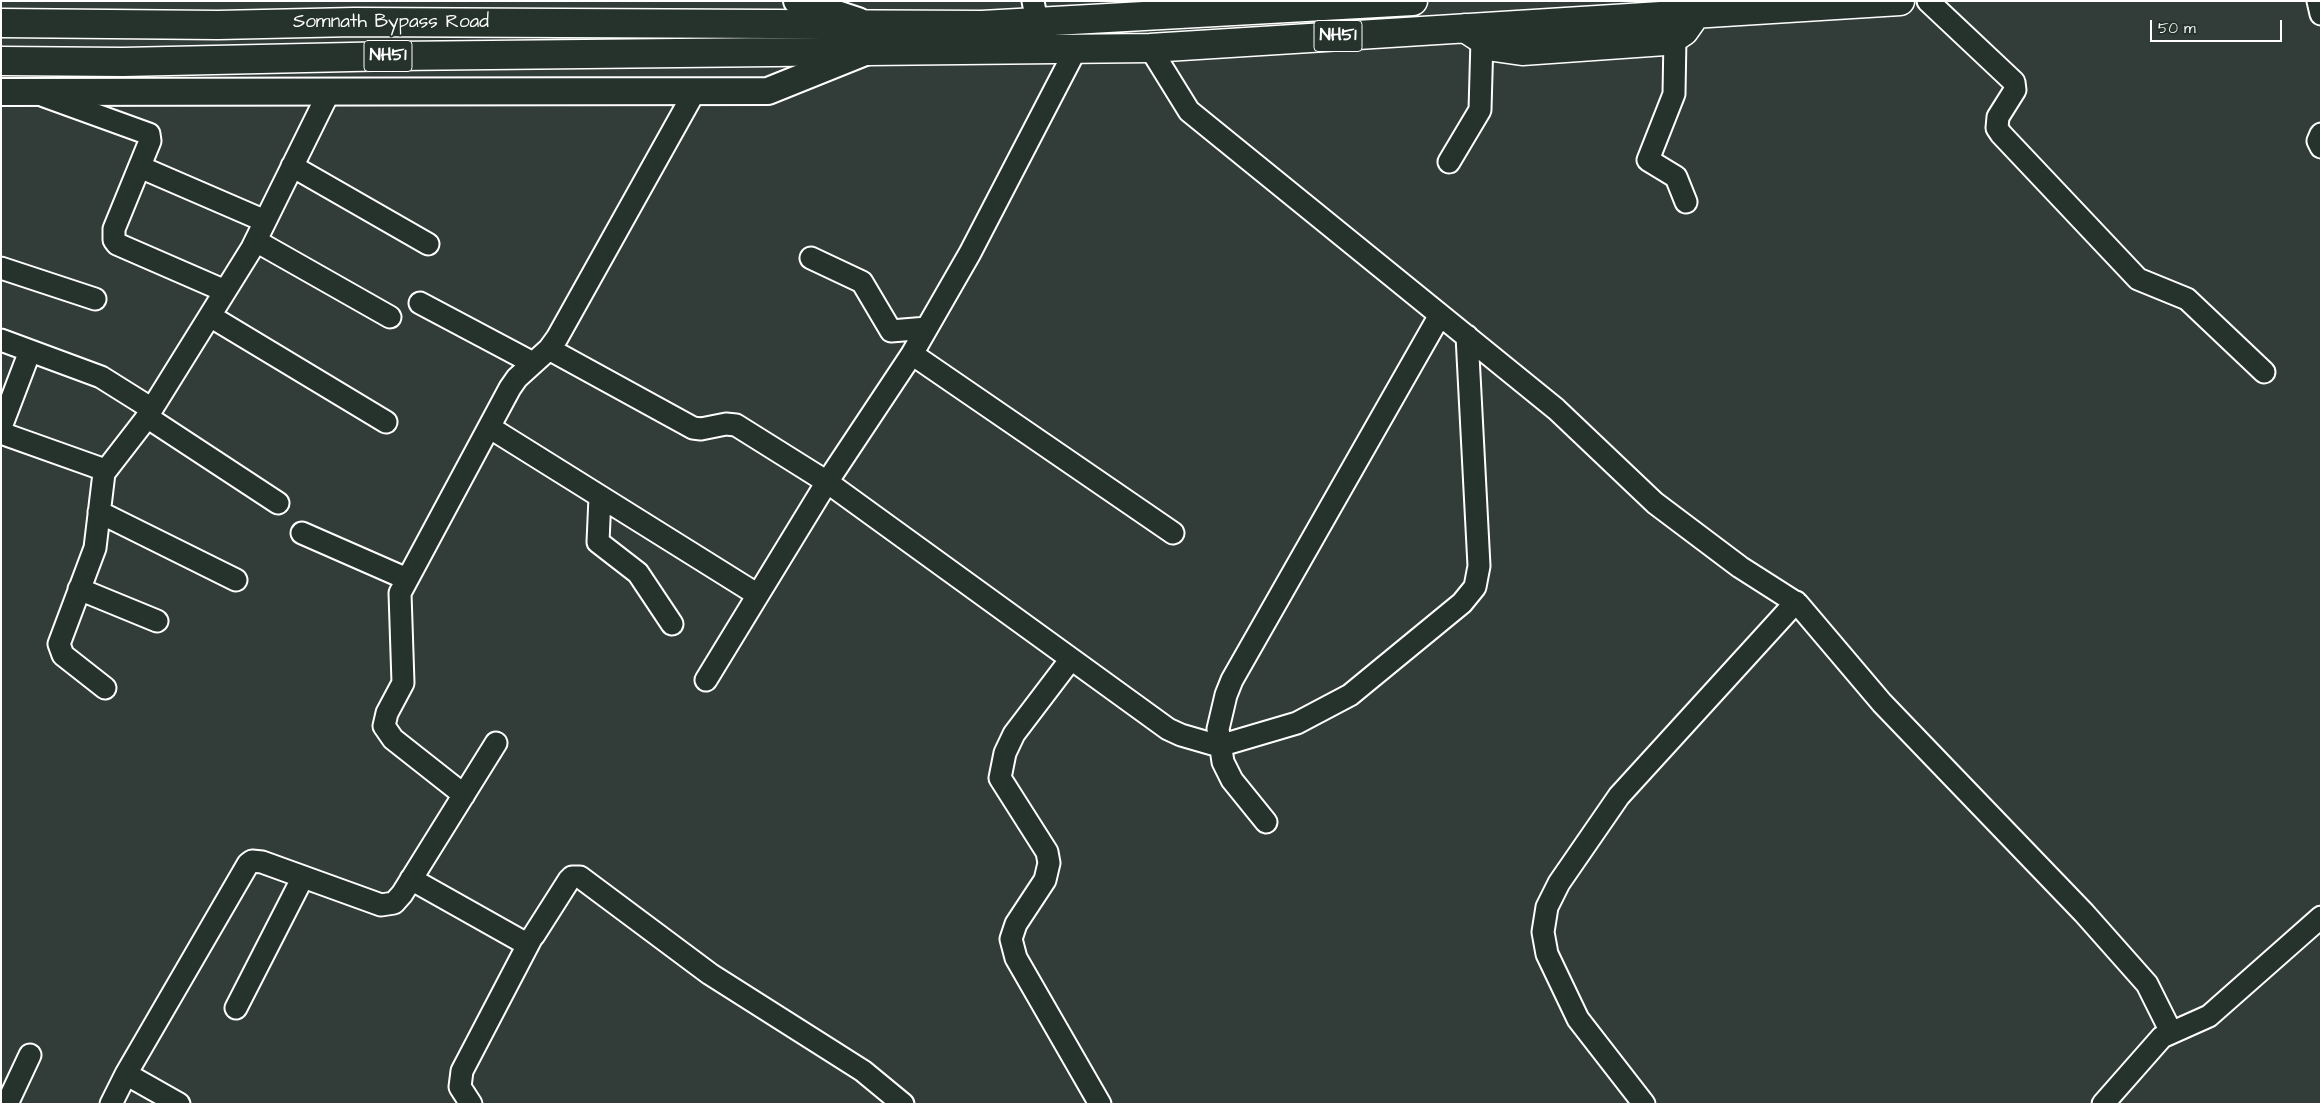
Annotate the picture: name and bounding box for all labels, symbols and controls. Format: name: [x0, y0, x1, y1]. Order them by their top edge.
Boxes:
scale bar: [2152, 10, 2284, 42]
street label: Somnath Bypass Road: [293, 12, 489, 34]
text: 50 m: [2158, 18, 2196, 39]
road number: NH51: [1314, 20, 1362, 52]
road number: NH51: [364, 40, 412, 72]

